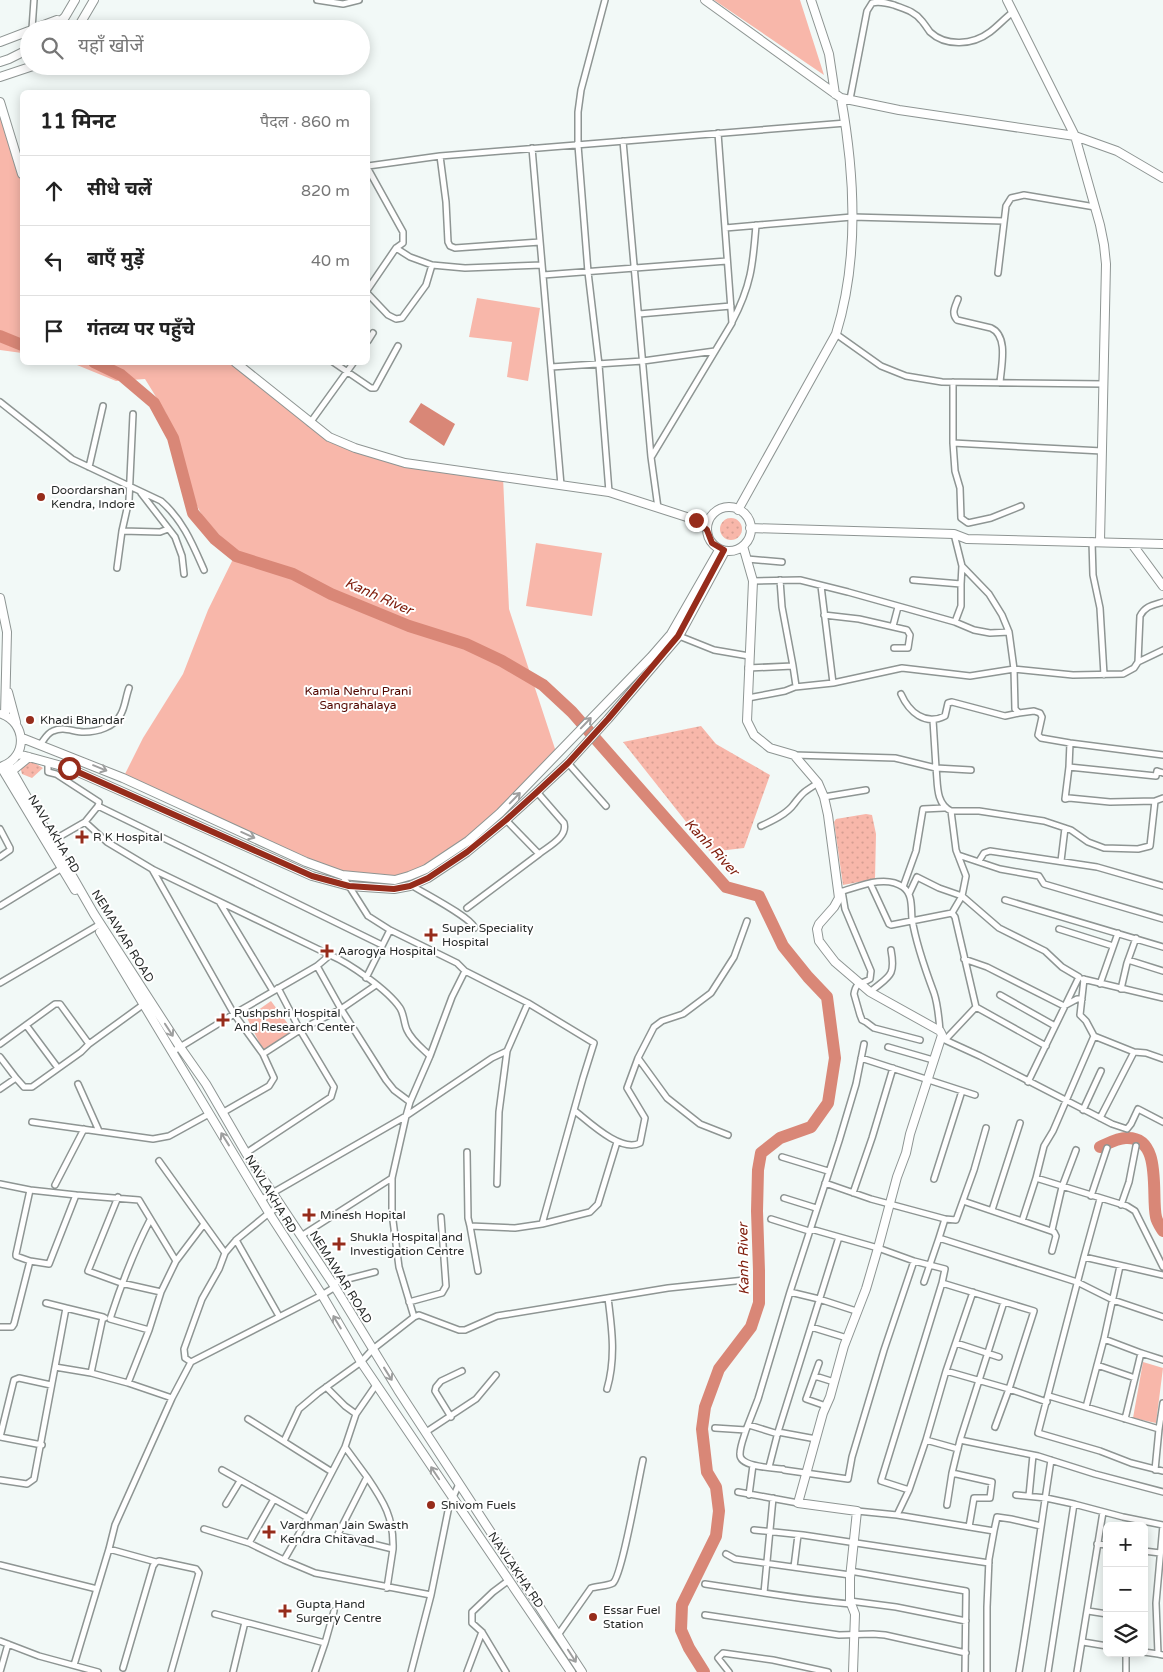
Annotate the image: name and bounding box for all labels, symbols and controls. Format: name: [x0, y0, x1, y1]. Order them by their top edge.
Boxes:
search box: [20, 20, 370, 75]
icon: search: [38, 34, 66, 62]
text: यहाँ खोजें: [78, 35, 144, 57]
text: 11 मिनट: [40, 109, 116, 134]
text: पैदल · 860 m: [260, 112, 350, 132]
icon: ahead: [40, 177, 68, 205]
text: सीधे चलें: [87, 178, 152, 200]
text: 820 m: [301, 181, 350, 201]
icon: left: [40, 247, 68, 275]
text: बाएँ मुड़ें: [87, 248, 144, 270]
text: 40 m: [311, 251, 350, 271]
icon: arrive: [40, 317, 68, 345]
text: गंतव्य पर पहुँचे: [87, 318, 195, 340]
place label: Doordarshan Kendra, Indore: [51, 483, 135, 511]
marker: Doordarshan Kendra, Indore: [35, 491, 47, 503]
route end: [685, 509, 708, 532]
water label: Kanh River: [342, 574, 417, 620]
park label: Kamla Nehru Prani Sangrahalaya: [305, 684, 411, 712]
place label: Khadi Bhandar: [40, 713, 125, 727]
marker: Khadi Bhandar: [24, 714, 36, 726]
one-way arrow: [580, 717, 592, 730]
route start: [58, 757, 81, 780]
one-way arrow: [91, 764, 107, 773]
street label: NAVLAKHA RD: [25, 792, 83, 876]
one-way arrow: [509, 792, 521, 804]
water label: Kanh River: [681, 815, 744, 881]
marker: R K Hospital: [75, 830, 89, 844]
place label: R K Hospital: [93, 830, 163, 844]
one-way arrow: [240, 831, 255, 841]
street label: NEMAWAR ROAD: [89, 887, 157, 985]
place label: Super Speciality Hospital: [442, 921, 534, 949]
marker: Super Speciality Hospital: [424, 928, 438, 942]
marker: Aarogya Hospital: [320, 944, 334, 958]
place label: Aarogya Hospital: [338, 944, 436, 958]
place label: Pushpshri Hospital And Research Center: [234, 1006, 355, 1034]
marker: Pushpshri Hospital And Research Center: [216, 1013, 230, 1027]
one-way arrow: [164, 1023, 174, 1037]
one-way arrow: [219, 1132, 229, 1146]
street label: NAVLAKHA RD: [242, 1152, 300, 1236]
marker: Minesh Hopital: [302, 1208, 316, 1222]
place label: Minesh Hopital: [320, 1208, 406, 1222]
water label: Kanh River: [734, 1221, 753, 1295]
street label: NEMAWAR ROAD: [307, 1228, 375, 1326]
place label: Shukla Hospital and Investigation Centre: [350, 1230, 464, 1258]
marker: Shukla Hospital and Investigation Centre: [332, 1237, 346, 1251]
one-way arrow: [332, 1315, 342, 1329]
one-way arrow: [383, 1366, 393, 1380]
one-way arrow: [430, 1466, 440, 1480]
place label: Shivom Fuels: [441, 1498, 516, 1512]
marker: Shivom Fuels: [425, 1499, 437, 1511]
place label: Vardhman Jain Swasth Kendra Chitavad: [280, 1518, 408, 1546]
map controls: [1103, 1522, 1148, 1657]
button: +: [1103, 1522, 1148, 1567]
marker: Vardhman Jain Swasth Kendra Chitavad: [262, 1525, 276, 1539]
street label: NAVLAKHA RD: [485, 1529, 547, 1611]
button: −: [1103, 1567, 1148, 1612]
place label: Gupta Hand Surgery Centre: [296, 1597, 382, 1625]
place label: Essar Fuel Station: [603, 1603, 661, 1631]
marker: Gupta Hand Surgery Centre: [278, 1604, 292, 1618]
marker: Essar Fuel Station: [587, 1611, 599, 1623]
button: layers: [1103, 1612, 1148, 1657]
one-way arrow: [567, 1649, 577, 1663]

